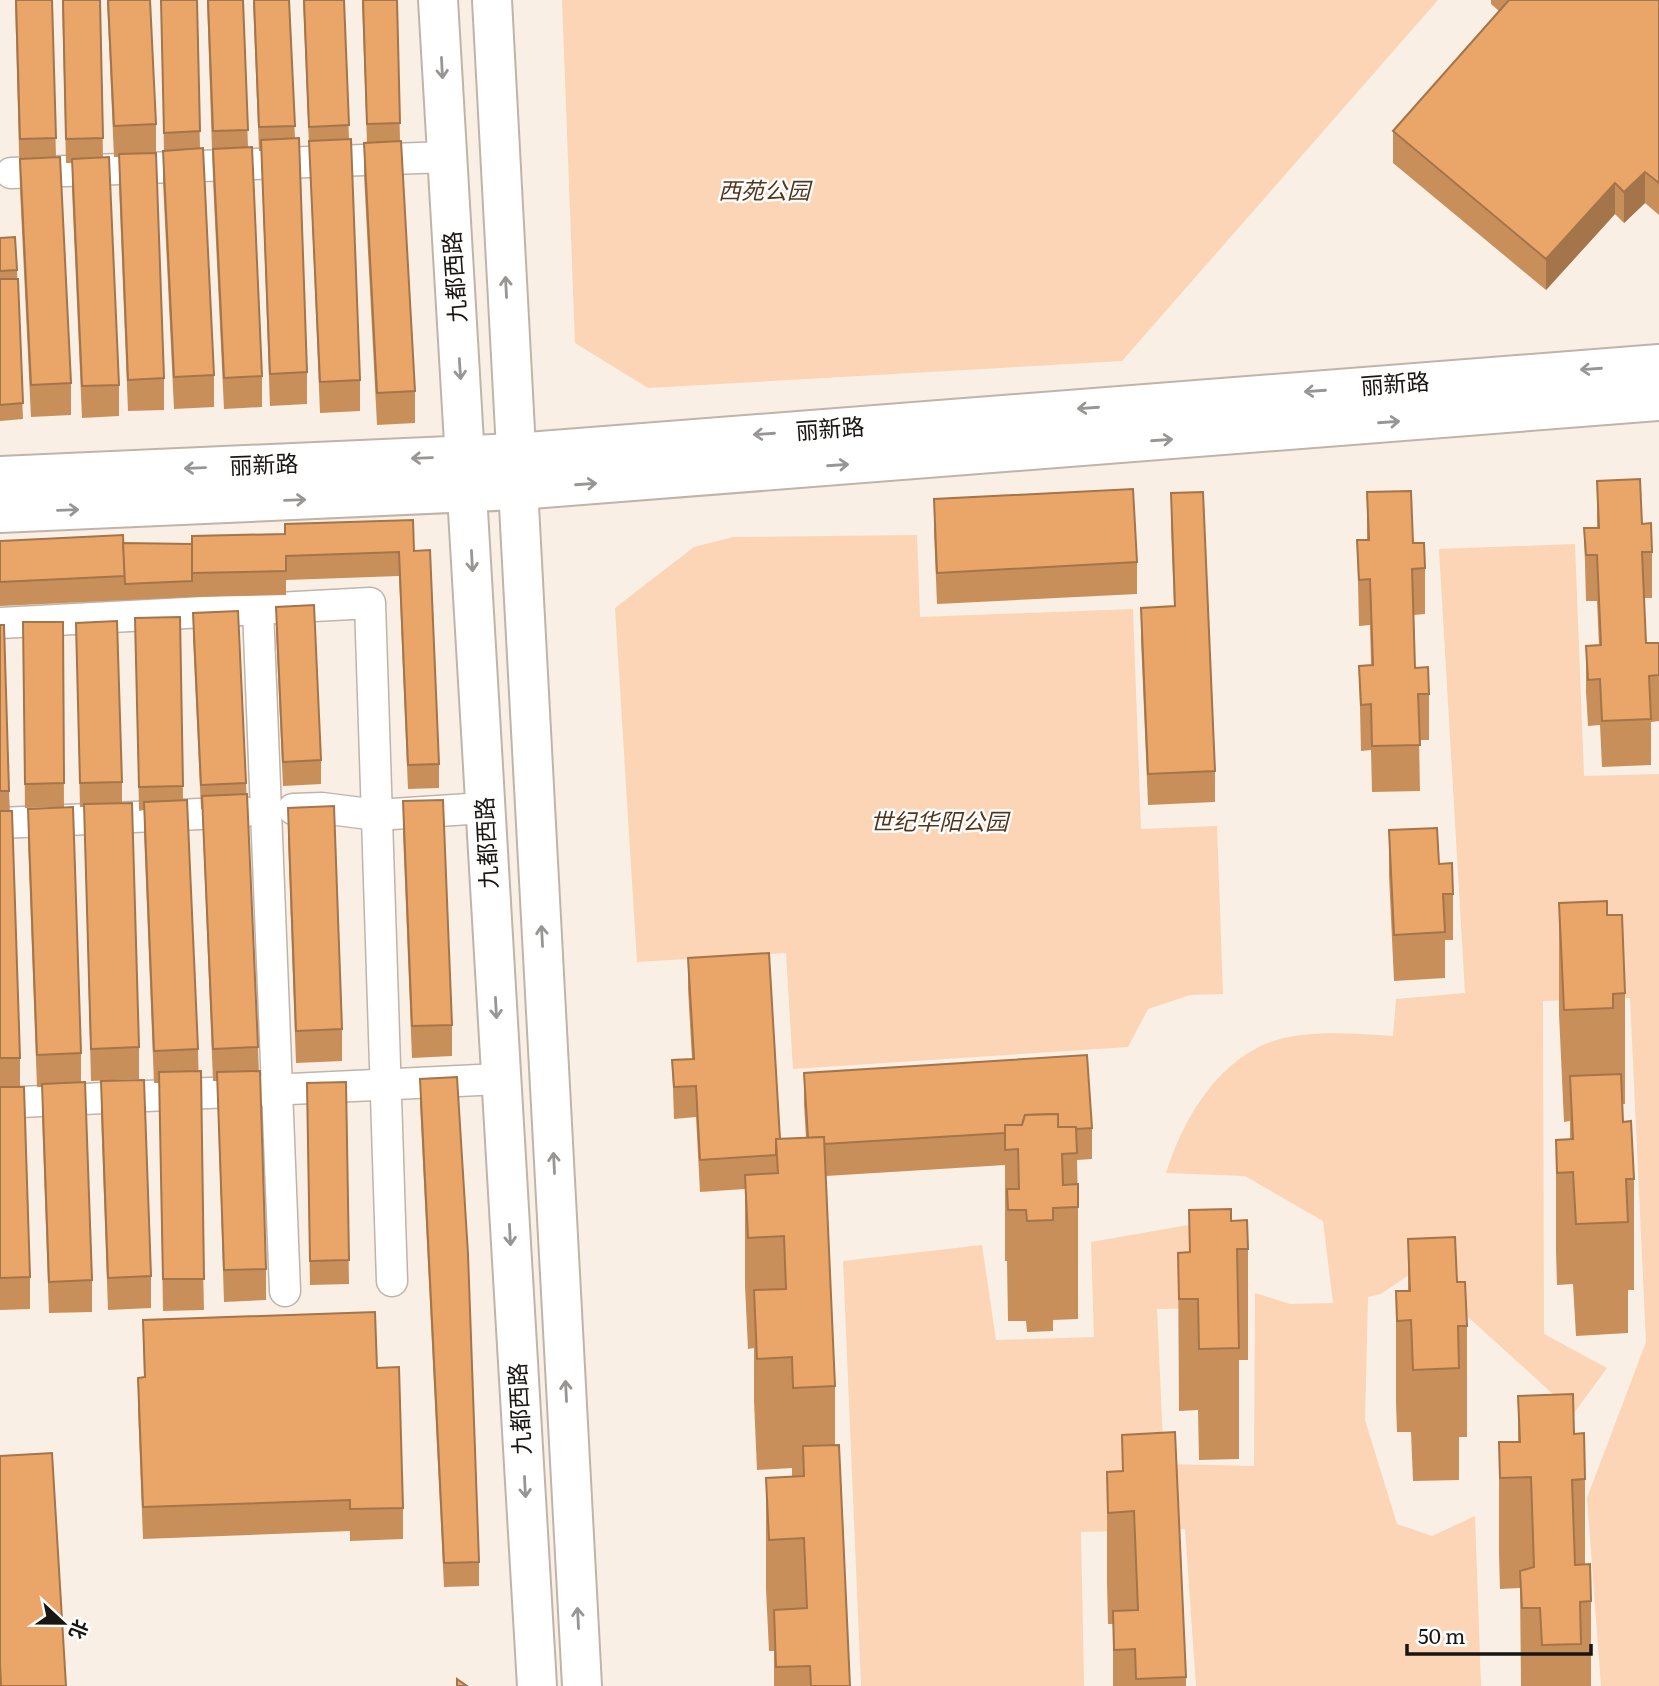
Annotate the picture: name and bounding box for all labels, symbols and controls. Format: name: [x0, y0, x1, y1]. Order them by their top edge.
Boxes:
one-way arrow: [436, 56, 449, 79]
park label: 西苑公园: [718, 172, 813, 206]
street label: 九都西路: [433, 230, 473, 324]
one-way arrow: [500, 276, 513, 299]
one-way arrow: [454, 357, 467, 380]
street label: 丽新路: [1359, 363, 1430, 401]
one-way arrow: [1580, 363, 1603, 376]
one-way arrow: [1305, 385, 1327, 398]
one-way arrow: [1078, 402, 1100, 415]
street label: 丽新路: [794, 408, 865, 446]
one-way arrow: [1377, 415, 1400, 428]
one-way arrow: [753, 428, 776, 441]
one-way arrow: [1150, 433, 1173, 446]
street label: 丽新路: [229, 445, 299, 481]
one-way arrow: [411, 451, 434, 464]
one-way arrow: [826, 458, 848, 471]
one-way arrow: [183, 461, 206, 474]
one-way arrow: [575, 477, 597, 490]
one-way arrow: [284, 494, 307, 507]
one-way arrow: [56, 503, 79, 516]
one-way arrow: [465, 549, 478, 572]
street label: 九都西路: [466, 796, 504, 890]
park label: 世纪华阳公园: [870, 803, 1011, 837]
one-way arrow: [535, 926, 548, 948]
one-way arrow: [490, 996, 503, 1019]
one-way arrow: [548, 1152, 561, 1175]
one-way arrow: [503, 1224, 516, 1247]
street label: 九都西路: [499, 1362, 537, 1456]
one-way arrow: [560, 1379, 573, 1402]
one-way arrow: [518, 1475, 531, 1498]
north arrow: [28, 1588, 98, 1658]
one-way arrow: [572, 1607, 585, 1630]
scale bar: [1407, 1612, 1591, 1656]
text: 北: [63, 1616, 96, 1644]
text: 50 m: [1418, 1619, 1465, 1650]

